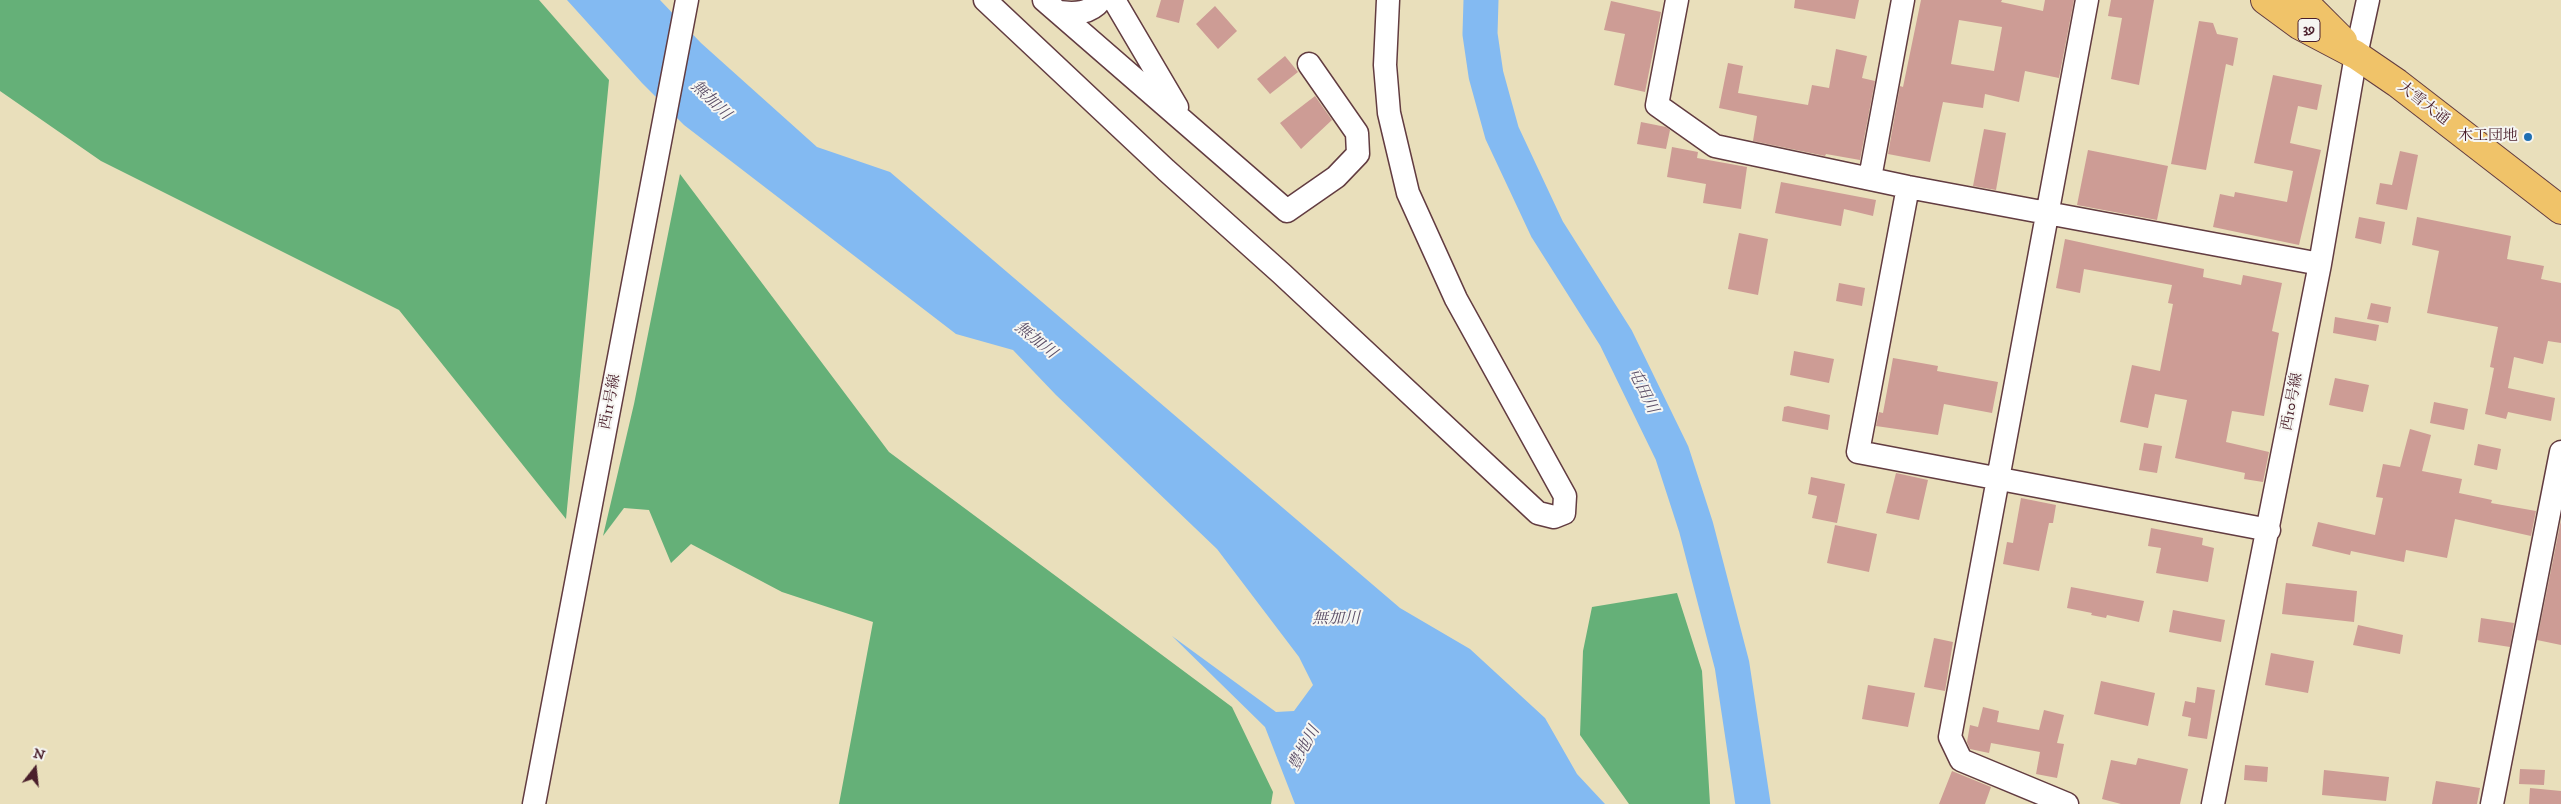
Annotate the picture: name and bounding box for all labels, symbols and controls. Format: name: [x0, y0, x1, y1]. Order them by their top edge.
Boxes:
road number: 39: [2298, 18, 2320, 42]
water label: 無加川: [686, 77, 734, 125]
street label: 大雪大通: [2394, 78, 2452, 130]
place label: 木工団地: [2458, 128, 2518, 146]
marker: 木工団地: [2522, 131, 2534, 143]
water label: 無加川: [1010, 318, 1060, 364]
water label: 屯田川: [1623, 365, 1661, 417]
street label: 西10号線: [2279, 372, 2307, 432]
street label: 西11号線: [597, 373, 625, 431]
water label: 無加川: [1312, 610, 1360, 630]
water label: 豊地川: [1285, 723, 1325, 775]
north arrow: [10, 744, 60, 794]
text: N: [31, 744, 47, 765]

